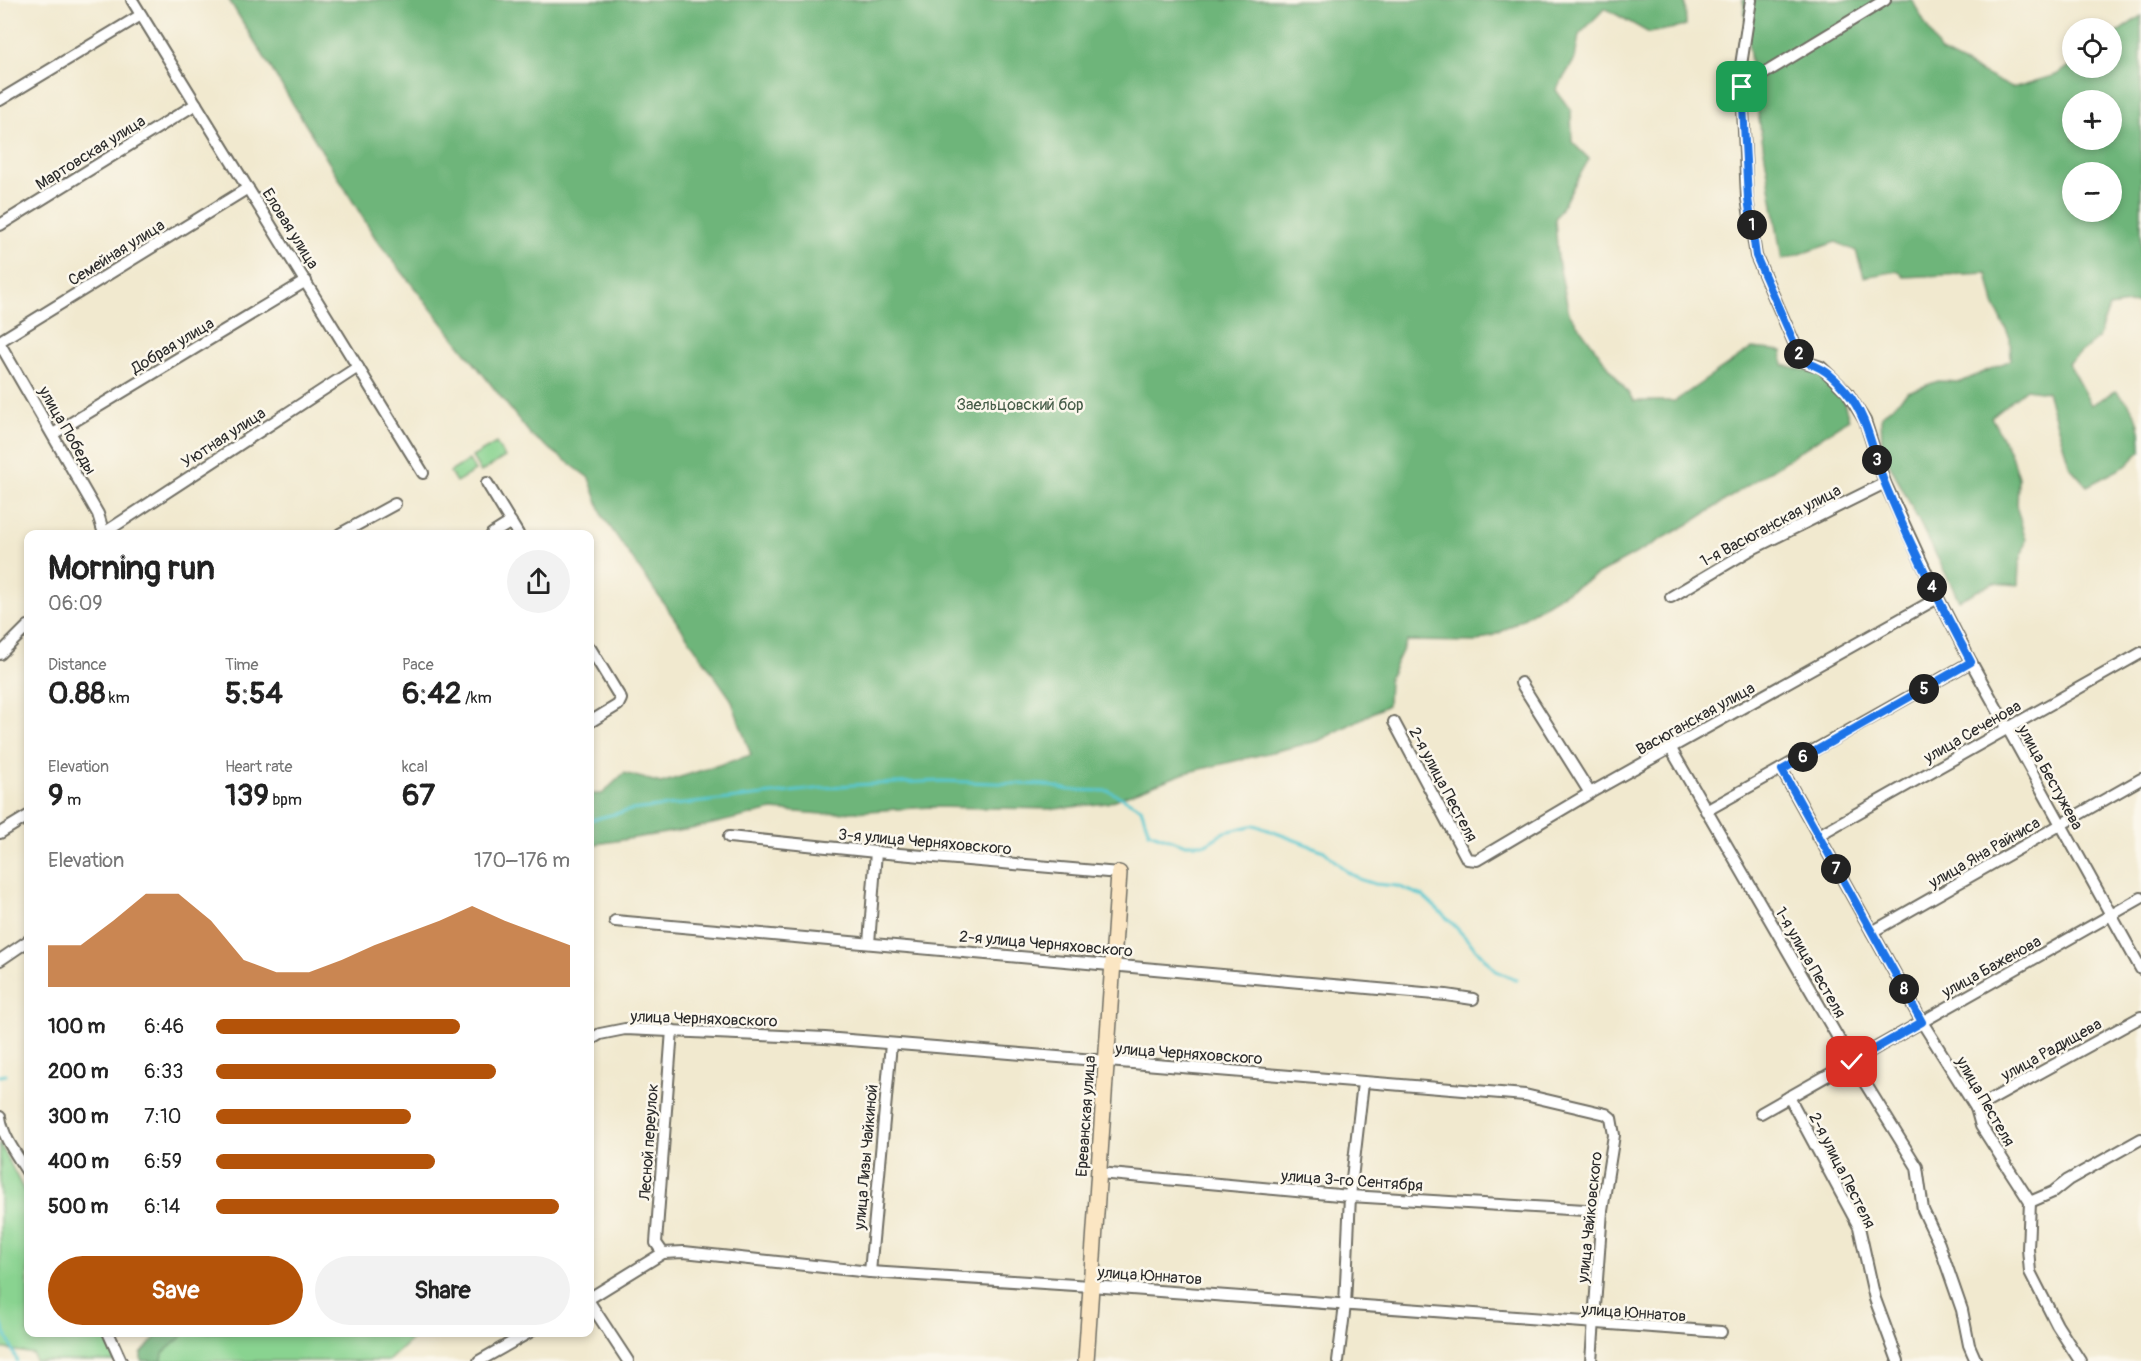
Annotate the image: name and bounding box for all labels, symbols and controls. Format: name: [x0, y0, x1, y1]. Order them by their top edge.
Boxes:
map controls: [2062, 18, 2122, 222]
button: locate: [2062, 18, 2122, 78]
pin: [1716, 61, 1767, 112]
icon: arrive: [1725, 70, 1758, 103]
button: +: [2062, 90, 2122, 150]
street label: Мартовская улица: [32, 111, 149, 195]
button: −: [2062, 162, 2122, 222]
street label: Еловая улица: [257, 184, 323, 273]
pin: 1: [1737, 210, 1767, 240]
street label: Семейная улица: [65, 215, 169, 291]
text: 1: [1749, 215, 1755, 235]
street label: Добрая улица: [127, 313, 218, 379]
pin: 2: [1784, 339, 1814, 369]
text: 2: [1795, 344, 1803, 364]
street label: улица Победы: [33, 382, 100, 478]
park label: Заельцовский бор: [956, 395, 1084, 415]
street label: Уютная улица: [178, 403, 269, 472]
pin: 3: [1862, 445, 1892, 475]
text: 3: [1873, 450, 1881, 470]
street label: 1-я Васюганская улица: [1697, 480, 1844, 571]
text: Morning run: [48, 548, 215, 589]
button: share: [507, 550, 570, 613]
pin: 4: [1917, 572, 1947, 602]
text: 4: [1927, 577, 1937, 597]
text: 06:09: [48, 591, 103, 616]
text: Distance: [48, 655, 107, 675]
text: Time: [225, 655, 258, 675]
text: Pace: [402, 655, 434, 675]
pin: 5: [1909, 674, 1939, 704]
text: 0.88: [48, 675, 105, 712]
text: 5:54: [225, 675, 283, 712]
text: 6:42: [402, 675, 462, 712]
street label: Васюганская улица: [1633, 678, 1758, 760]
text: 5: [1920, 679, 1928, 699]
text: km: [105, 688, 130, 708]
text: /km: [462, 688, 492, 708]
street label: улица Сеченова: [1919, 696, 2025, 768]
street label: улица Бестужева: [2013, 721, 2087, 833]
street label: 2-я улица Пестеля: [1404, 724, 1482, 845]
pin: 6: [1788, 742, 1818, 772]
text: 6: [1798, 747, 1808, 767]
text: Elevation: [48, 757, 109, 777]
text: Heart rate: [225, 757, 292, 777]
text: kcal: [402, 757, 428, 777]
text: 9: [48, 777, 63, 814]
text: 139: [225, 777, 269, 814]
text: 67: [402, 777, 435, 814]
text: m: [63, 790, 81, 810]
text: bpm: [269, 790, 302, 810]
street label: улица Яна Райниса: [1924, 813, 2044, 893]
street label: 3-я улица Черняховского: [837, 824, 1013, 860]
text: Elevation: [48, 848, 124, 873]
text: 170–176 m: [474, 848, 570, 873]
pin: 7: [1821, 854, 1851, 884]
text: 7: [1832, 859, 1840, 879]
street label: 1-я улица Пестеля: [1770, 904, 1850, 1021]
street label: 2-я улица Черняховского: [958, 926, 1134, 962]
street label: улица Баженова: [1937, 931, 2045, 1003]
pin: 8: [1889, 974, 1919, 1004]
text: 8: [1900, 979, 1908, 999]
street label: улица Черняховского: [629, 1006, 778, 1032]
text: 100 m: [48, 1014, 105, 1039]
text: 6:46: [144, 1014, 184, 1039]
street label: улица Радищева: [1997, 1014, 2105, 1086]
pin: [1826, 1036, 1877, 1087]
street label: улица Черняховского: [1114, 1039, 1264, 1069]
icon: check: [1835, 1045, 1868, 1078]
street label: улица Пестеля: [1951, 1052, 2019, 1150]
street label: Ереванская улица: [1072, 1055, 1100, 1177]
text: 200 m: [48, 1059, 109, 1084]
text: 6:33: [144, 1059, 183, 1084]
street label: Лесной переулок: [635, 1083, 663, 1202]
street label: улица Лизы Чайкиной: [850, 1084, 882, 1232]
text: 300 m: [48, 1104, 109, 1129]
text: 7:10: [144, 1104, 181, 1129]
street label: 2-я улица Пестеля: [1804, 1109, 1880, 1232]
text: 400 m: [48, 1149, 109, 1174]
text: 6:59: [144, 1149, 182, 1174]
street label: улица Чайковского: [1573, 1150, 1607, 1285]
street label: улица 3-го Сентября: [1279, 1166, 1424, 1196]
text: 500 m: [48, 1194, 108, 1219]
text: 6:14: [144, 1194, 180, 1219]
button: Save: [48, 1256, 303, 1325]
button: Share: [315, 1256, 570, 1325]
street label: улица Юннатов: [1096, 1262, 1203, 1290]
street label: улица Юннатов: [1580, 1299, 1687, 1327]

